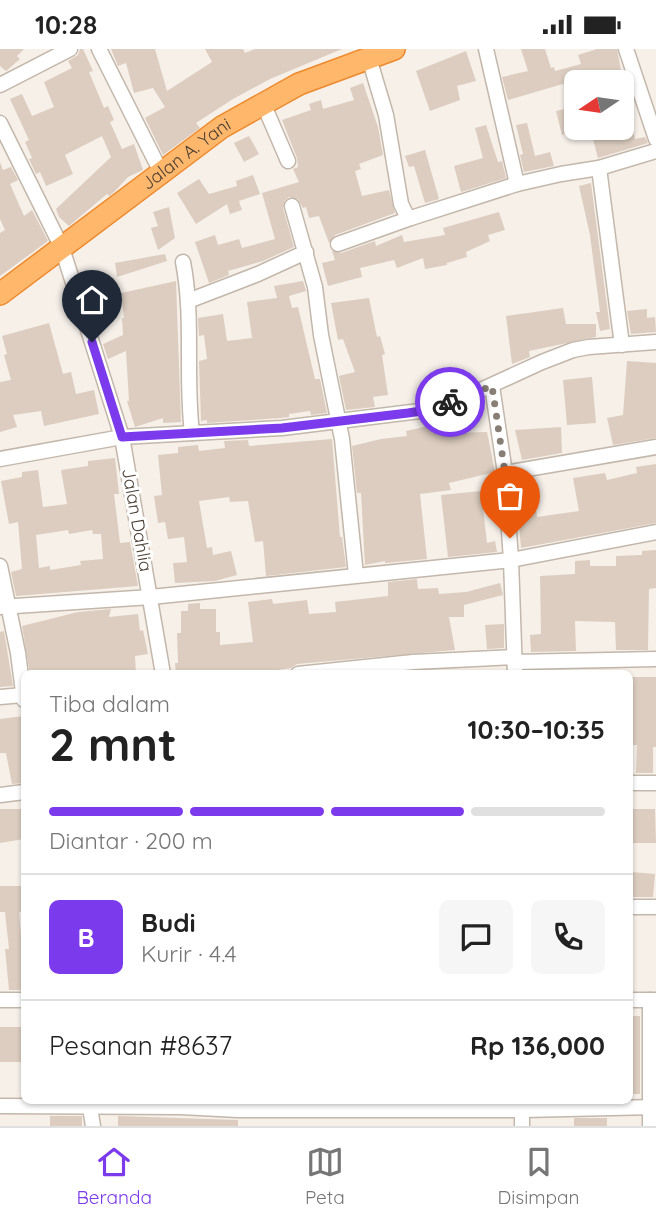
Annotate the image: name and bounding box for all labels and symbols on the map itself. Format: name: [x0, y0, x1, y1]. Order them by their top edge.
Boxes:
north arrow: [564, 70, 634, 140]
street label: Jalan A. Yani: [137, 112, 235, 195]
pin: [62, 270, 122, 342]
courier: [415, 367, 485, 437]
street label: Jalan Dahlia: [117, 466, 158, 573]
pin: [480, 466, 540, 538]

